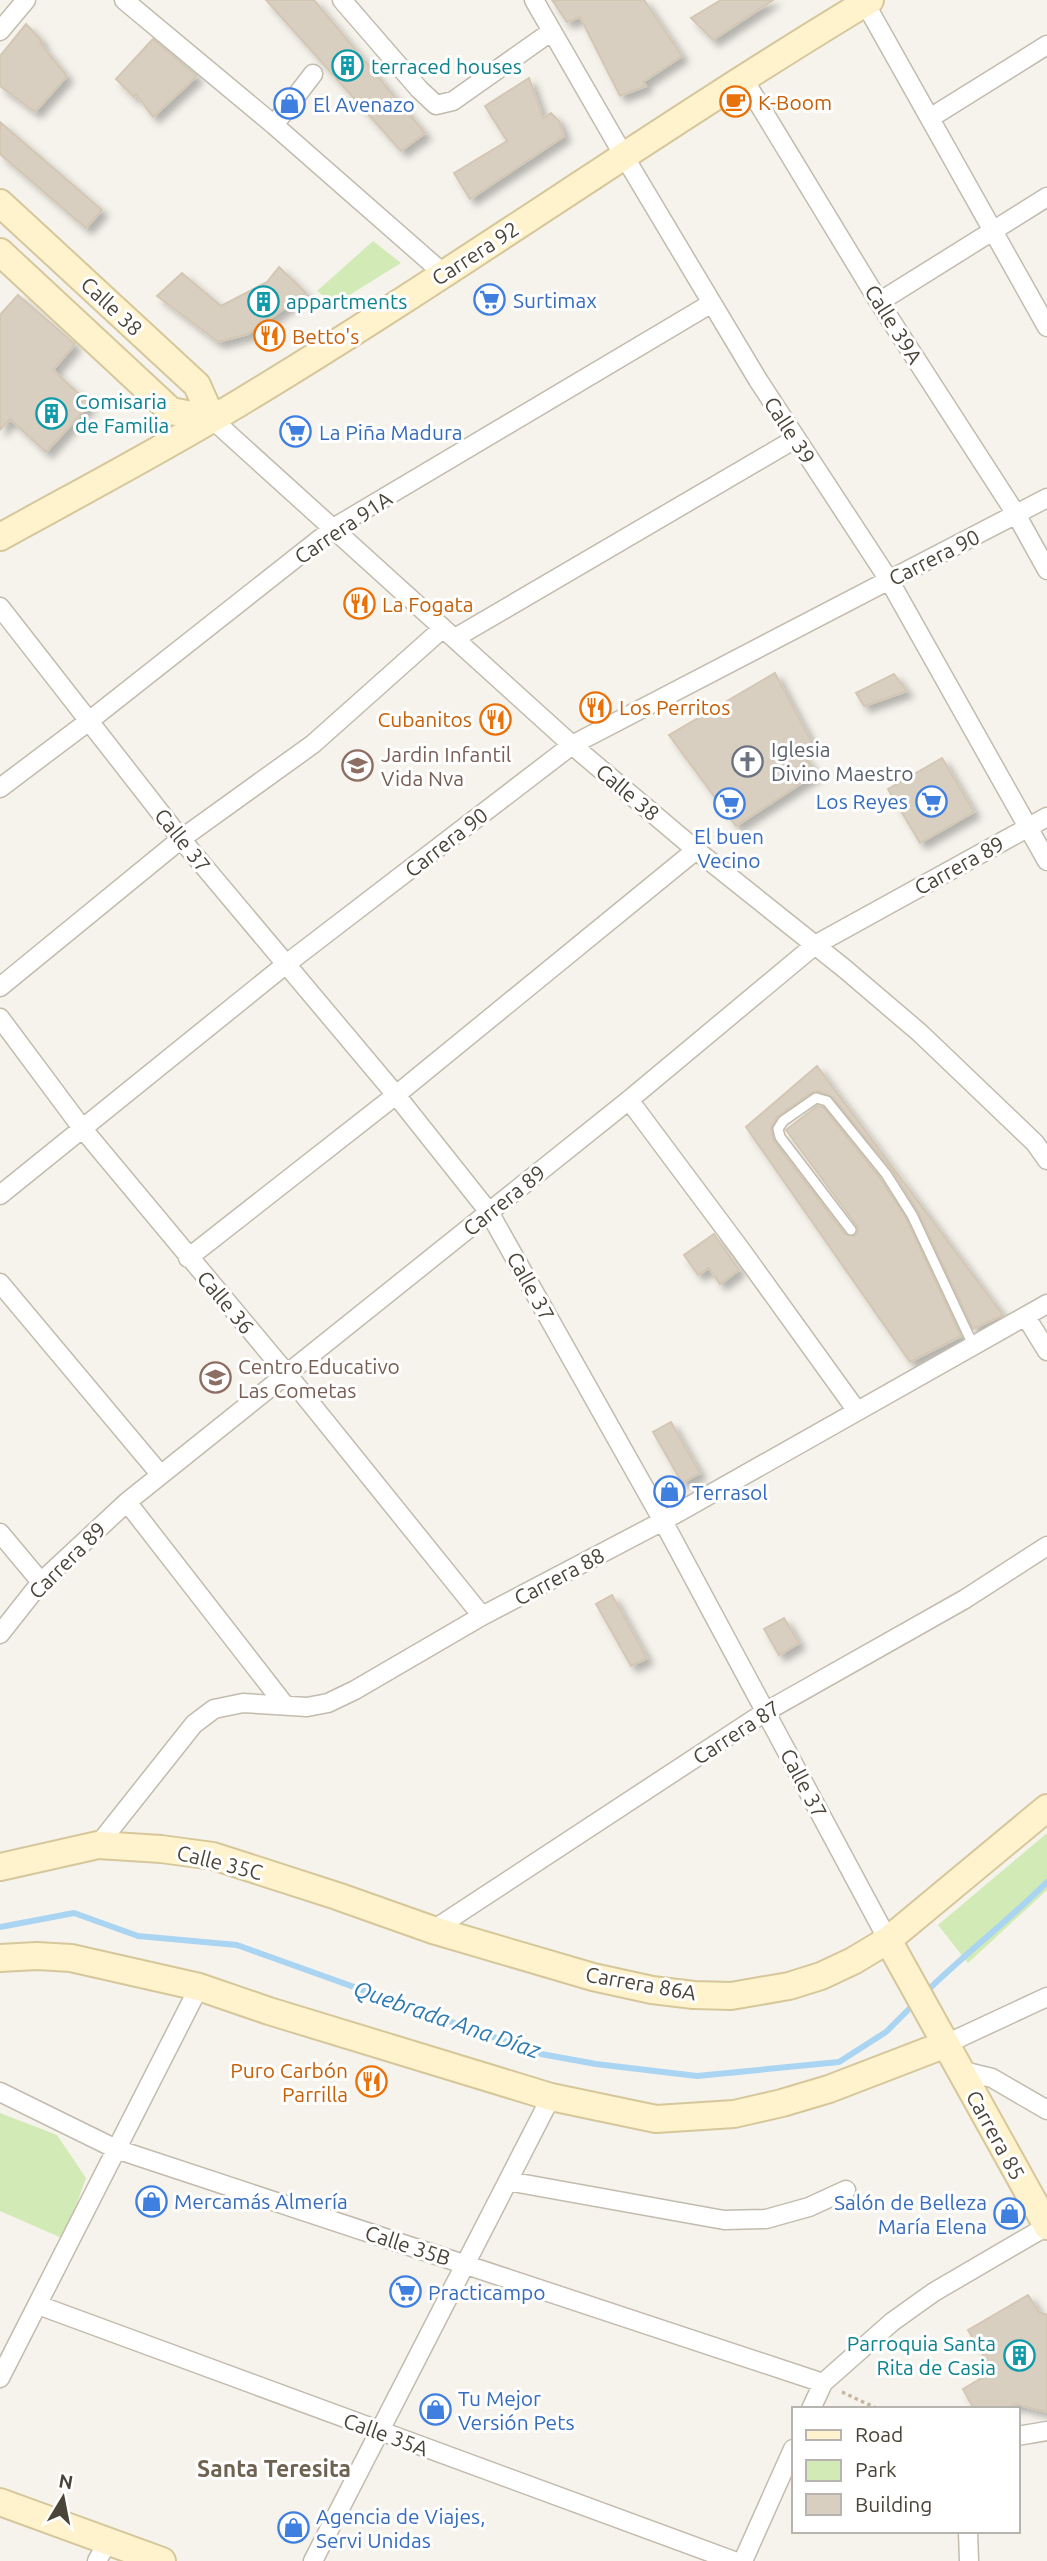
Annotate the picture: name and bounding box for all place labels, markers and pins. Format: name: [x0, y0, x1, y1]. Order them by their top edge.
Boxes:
building icon: terraced houses: [331, 49, 365, 83]
place label: terraced houses: [371, 54, 522, 78]
cafe icon: K-Boom: [718, 85, 752, 119]
shop icon: El Avenazo: [273, 87, 307, 121]
place label: K-Boom: [758, 90, 832, 114]
place label: El Avenazo: [313, 92, 415, 116]
supermarket icon: Surtimax: [473, 283, 507, 317]
building icon: appartments: [246, 284, 280, 318]
place label: Surtimax: [513, 288, 597, 312]
place label: appartments: [286, 289, 407, 313]
restaurant icon: Betto's: [252, 319, 286, 353]
place label: Betto's: [292, 324, 359, 348]
place label: Comisaria de Familia: [75, 389, 169, 437]
building icon: Comisaria de Familia: [35, 396, 69, 430]
supermarket icon: La Piña Madura: [279, 415, 313, 449]
place label: La Piña Madura: [319, 420, 463, 444]
restaurant icon: La Fogata: [342, 587, 376, 621]
place label: La Fogata: [382, 592, 474, 616]
restaurant icon: Los Perritos: [579, 690, 613, 724]
place label: Los Perritos: [619, 695, 730, 719]
restaurant icon: Cubanitos: [478, 702, 512, 736]
place label: Cubanitos: [378, 707, 472, 731]
place label: Iglesia Divino Maestro: [771, 737, 914, 785]
place label: Jardin Infantil Vida Nva: [381, 742, 511, 790]
church icon: Iglesia Divino Maestro: [731, 744, 765, 778]
school or university icon: Jardin Infantil Vida Nva: [341, 749, 375, 783]
supermarket icon: Los Reyes: [914, 784, 948, 818]
supermarket icon: El buen Vecino: [712, 787, 746, 821]
place label: Los Reyes: [816, 789, 908, 813]
place label: El buen Vecino: [694, 824, 764, 872]
place label: Centro Educativo Las Cometas: [238, 1354, 400, 1402]
school or university icon: Centro Educativo Las Cometas: [198, 1361, 232, 1395]
shop icon: Terrasol: [652, 1475, 686, 1509]
place label: Terrasol: [692, 1480, 768, 1504]
place label: Puro Carbón Parrilla: [230, 2058, 348, 2106]
restaurant icon: Puro Carbón Parrilla: [354, 2065, 388, 2099]
shop icon: Mercamás Almería: [134, 2184, 168, 2218]
place label: Mercamás Almería: [174, 2189, 348, 2213]
place label: Salón de Belleza María Elena: [834, 2190, 987, 2238]
shop icon: Salón de Belleza María Elena: [993, 2197, 1027, 2231]
supermarket icon: Practicampo: [388, 2275, 422, 2309]
place label: Practicampo: [428, 2280, 546, 2304]
place label: Parroquia Santa Rita de Casia: [847, 2331, 996, 2379]
building icon: Parroquia Santa Rita de Casia: [1002, 2338, 1036, 2372]
place label: Tu Mejor Versión Pets: [458, 2386, 575, 2434]
shop icon: Tu Mejor Versión Pets: [418, 2393, 452, 2427]
place label: Agencia de Viajes, Servi Unidas: [316, 2504, 485, 2552]
shop icon: Agencia de Viajes, Servi Unidas: [276, 2511, 310, 2545]

